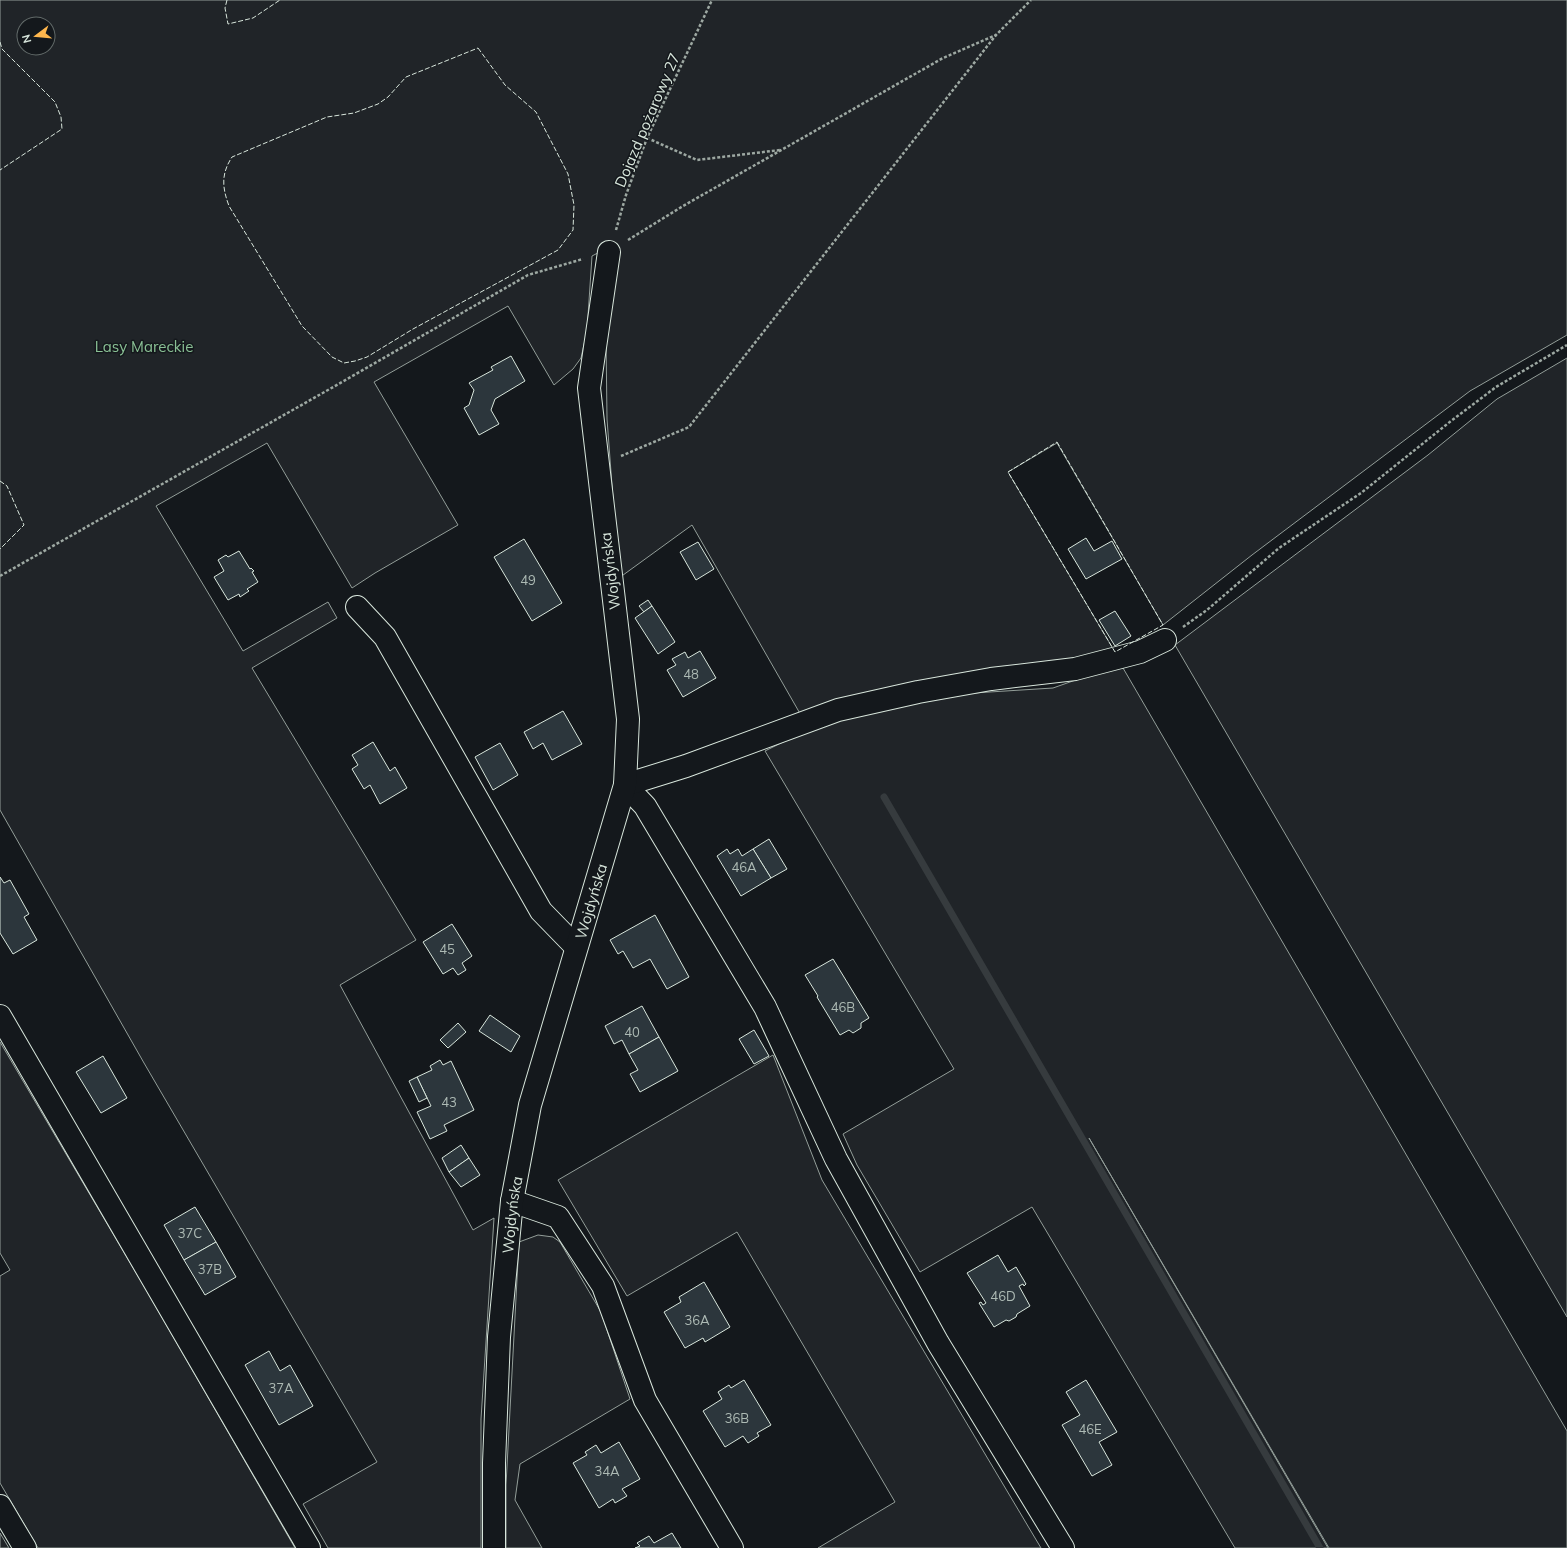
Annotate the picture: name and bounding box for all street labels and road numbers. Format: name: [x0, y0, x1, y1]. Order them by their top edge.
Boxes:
street label: Dojazd pożarowy 27: [610, 50, 684, 190]
street label: Wojdyńska: [596, 531, 624, 611]
street label: Wojdyńska: [570, 861, 611, 941]
street label: Wojdyńska: [498, 1174, 526, 1254]

